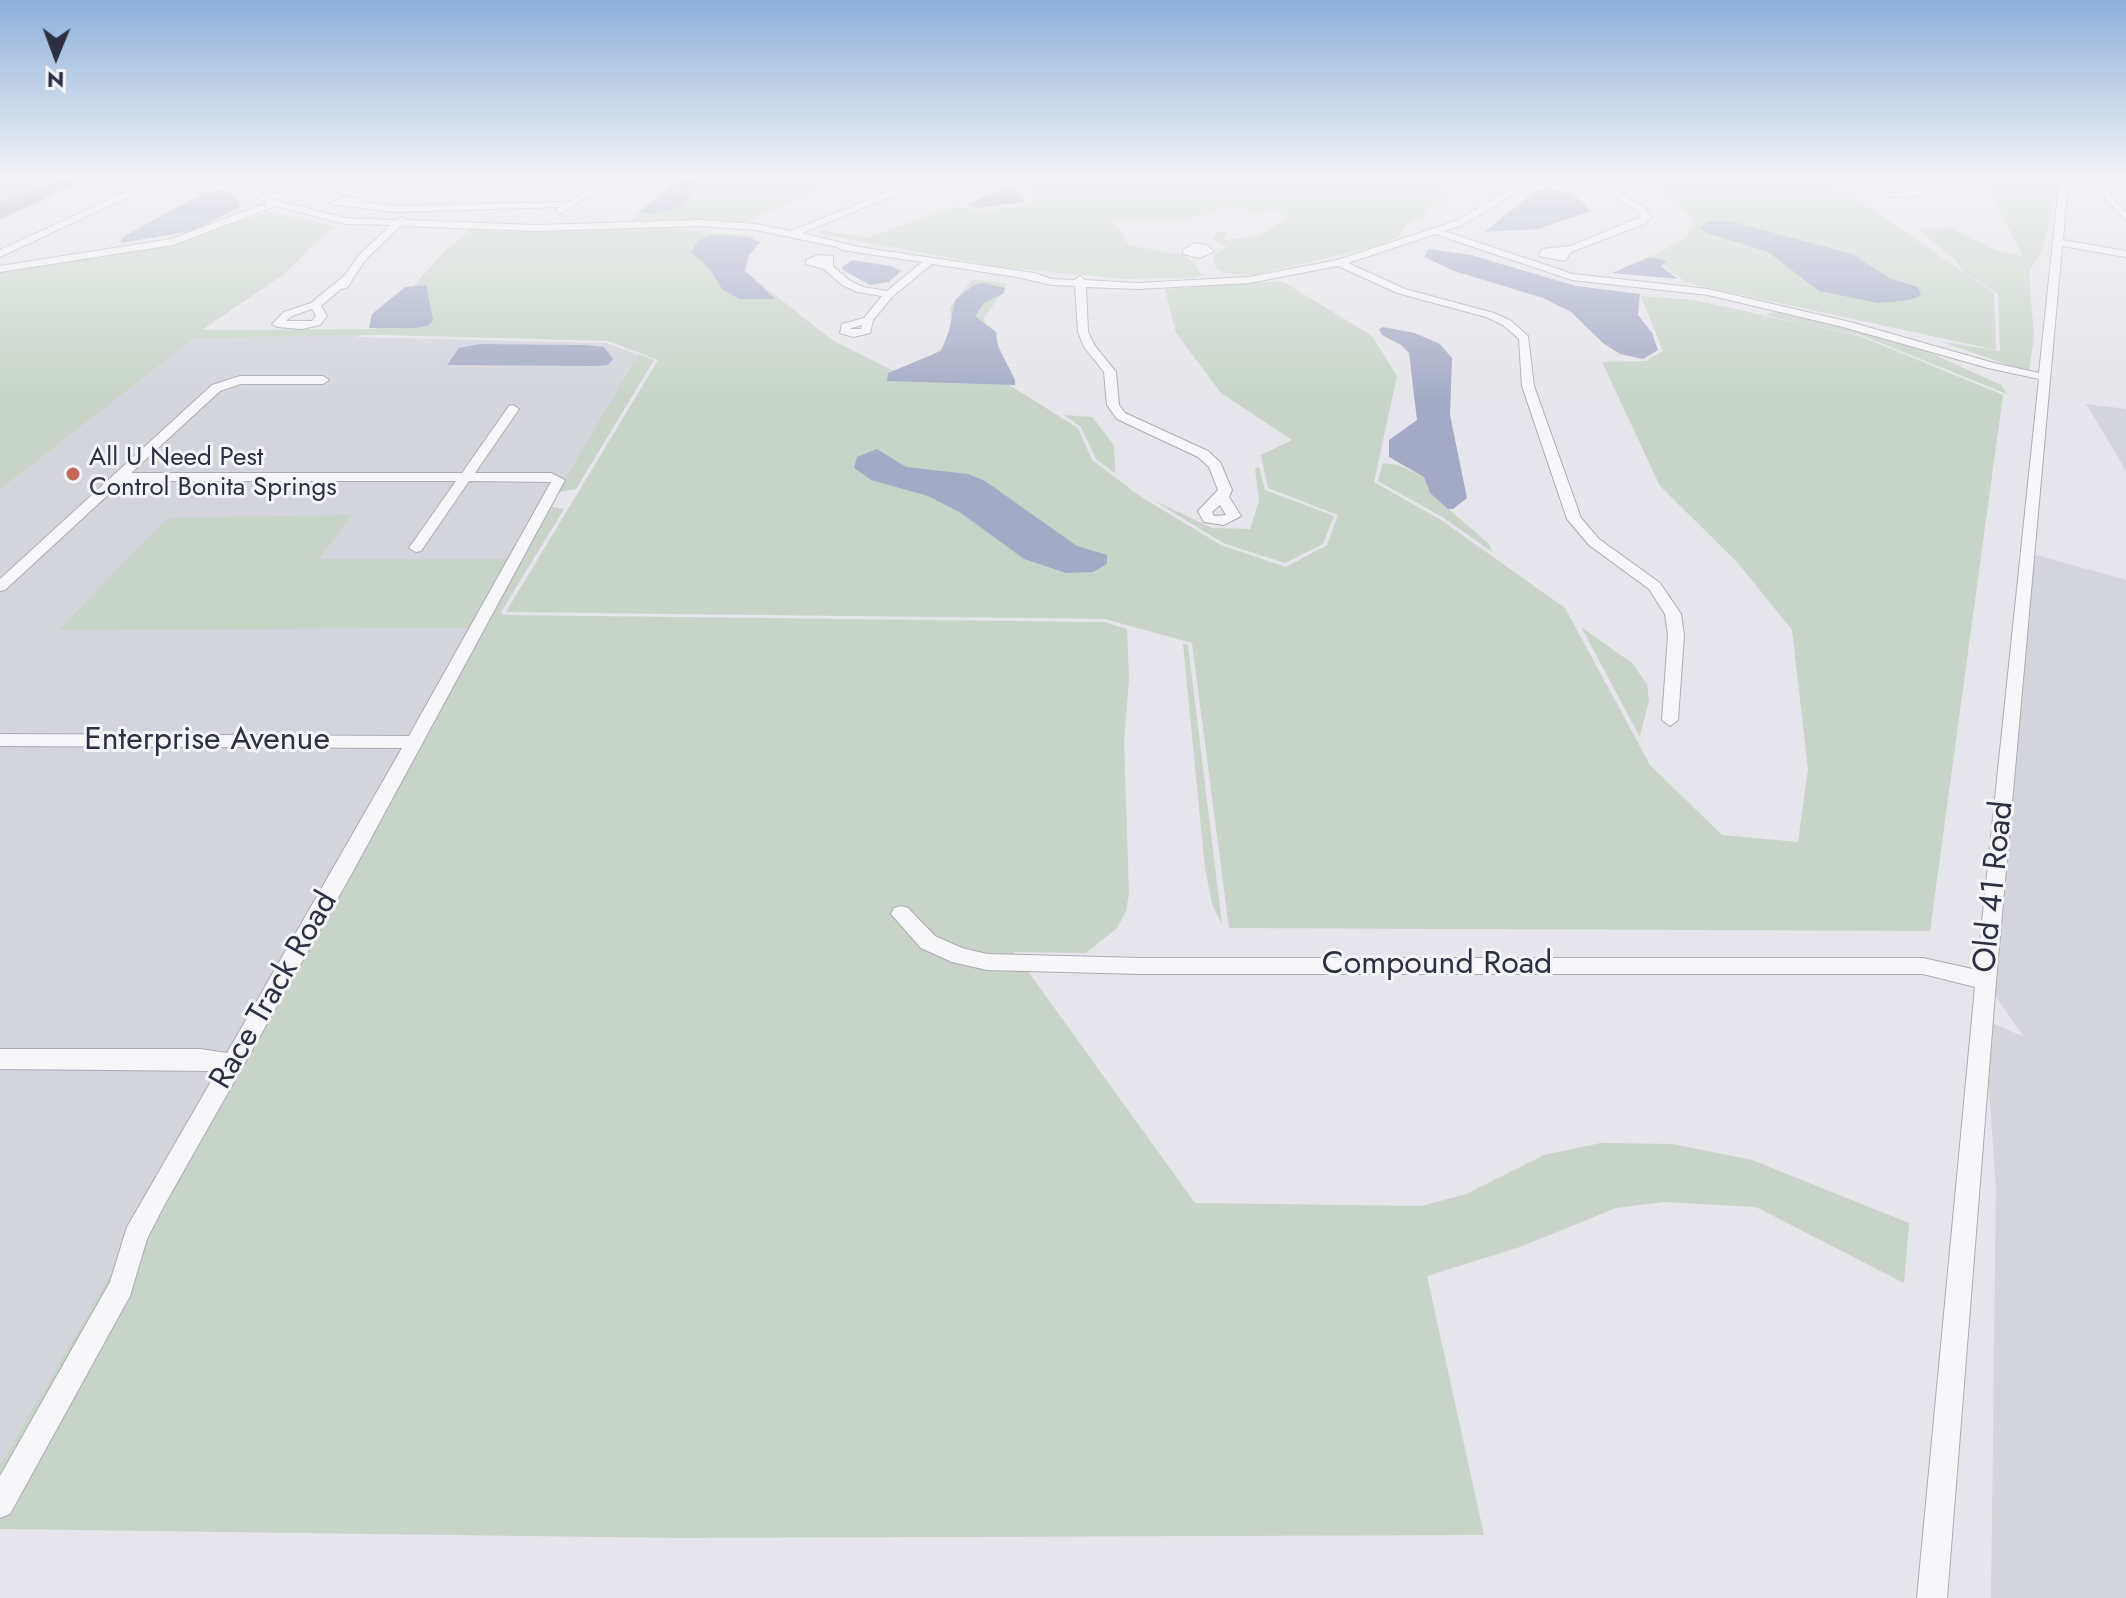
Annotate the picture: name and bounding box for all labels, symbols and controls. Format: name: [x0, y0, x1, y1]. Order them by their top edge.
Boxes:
north arrow: [16, 16, 96, 96]
text: N: [47, 64, 65, 96]
place label: All U Need Pest Control Bonita Springs: [89, 443, 337, 504]
marker: All U Need Pest Control Bonita Springs: [64, 465, 82, 483]
street label: Enterprise Avenue: [84, 722, 330, 760]
street label: Old 41 Road: [1967, 799, 2023, 975]
street label: Race Track Road: [203, 886, 347, 1096]
street label: Compound Road: [1322, 946, 1552, 984]

